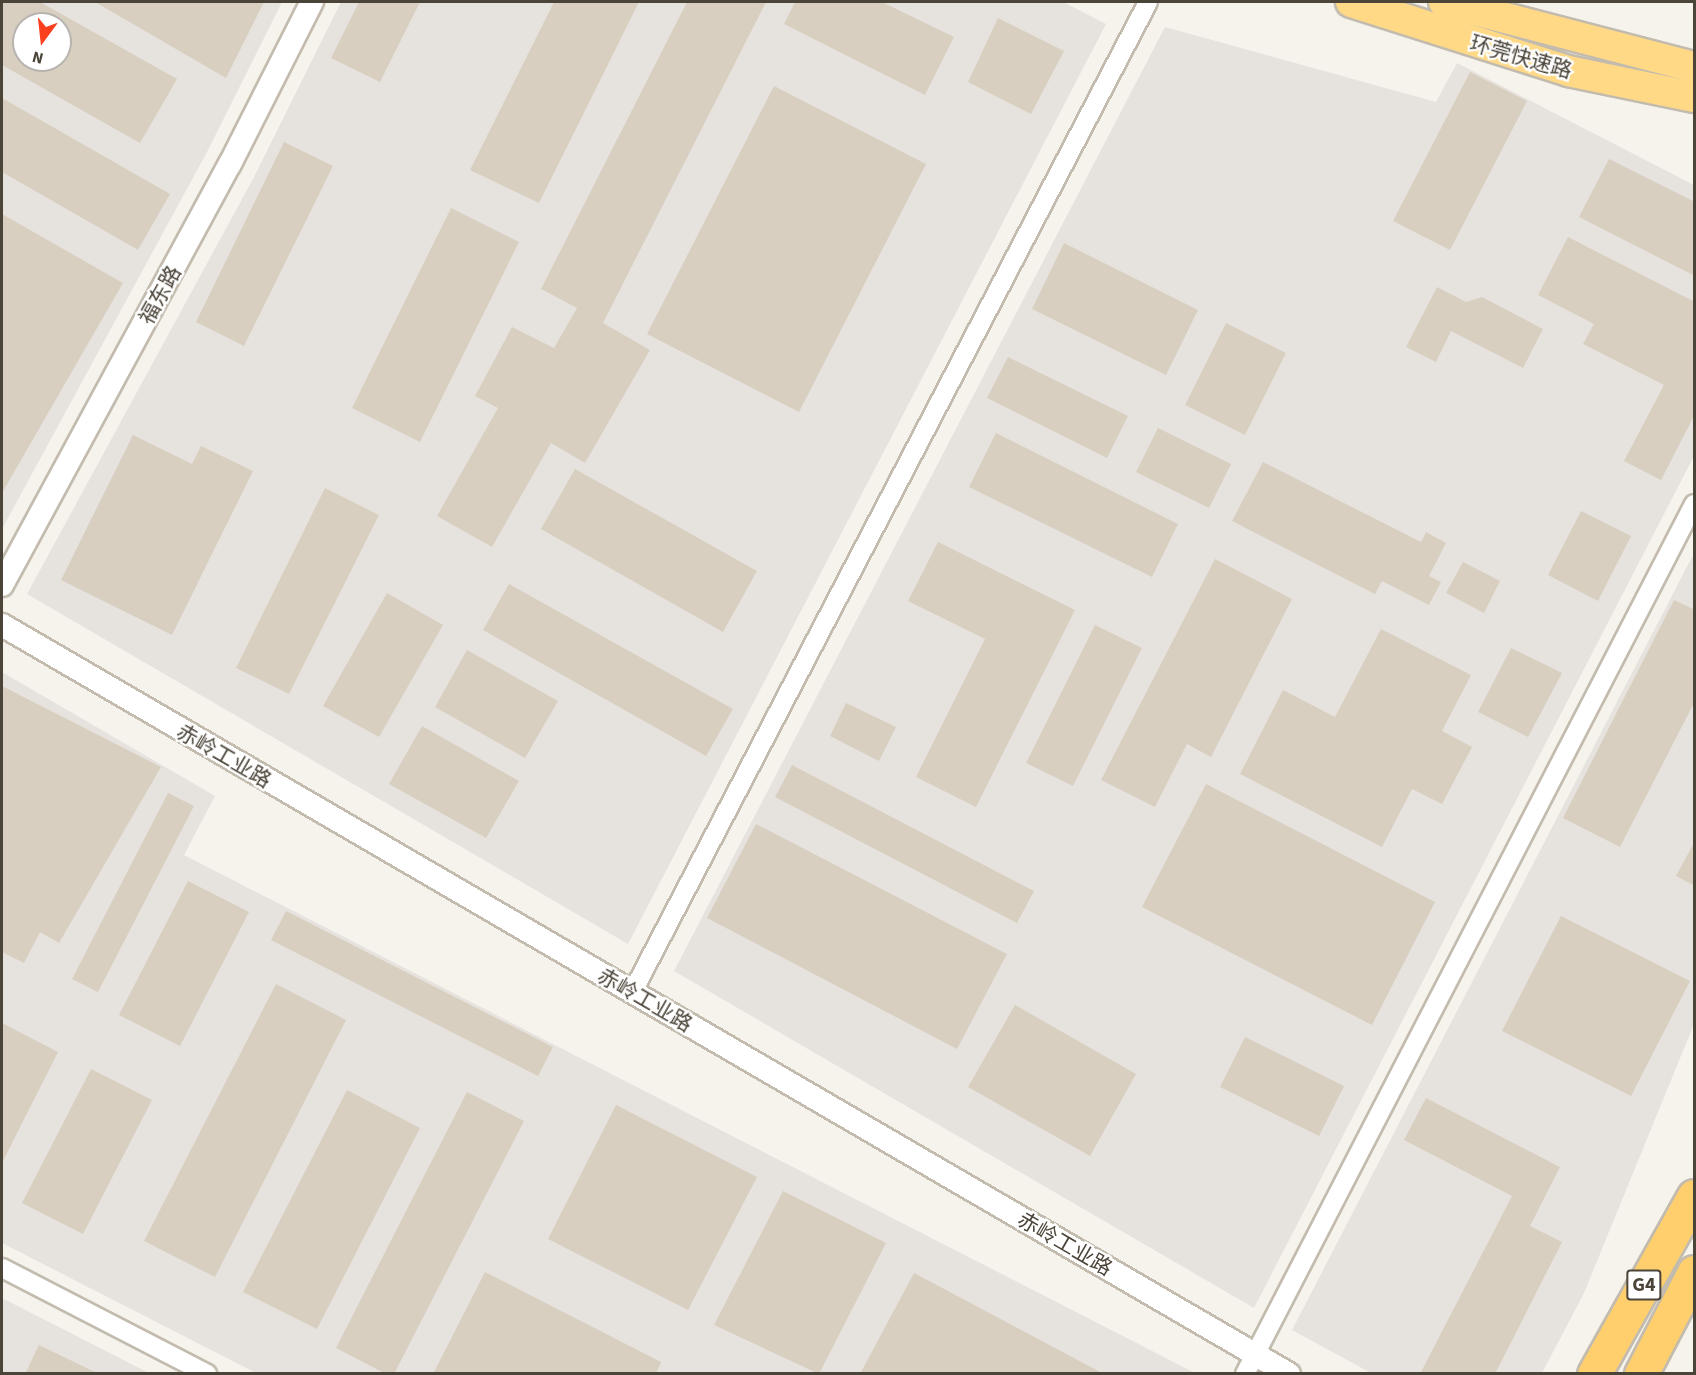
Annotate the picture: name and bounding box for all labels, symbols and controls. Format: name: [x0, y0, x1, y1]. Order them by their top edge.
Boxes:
north arrow: [12, 12, 72, 72]
street label: 环莞快速路: [1467, 30, 1575, 84]
text: N: [30, 45, 46, 69]
street label: 福东路: [134, 261, 186, 329]
street label: 赤岭工业路: [172, 719, 276, 793]
street label: 赤岭工业路: [593, 963, 697, 1037]
street label: 赤岭工业路: [1013, 1207, 1117, 1281]
road number: G4: [1626, 1268, 1662, 1302]

